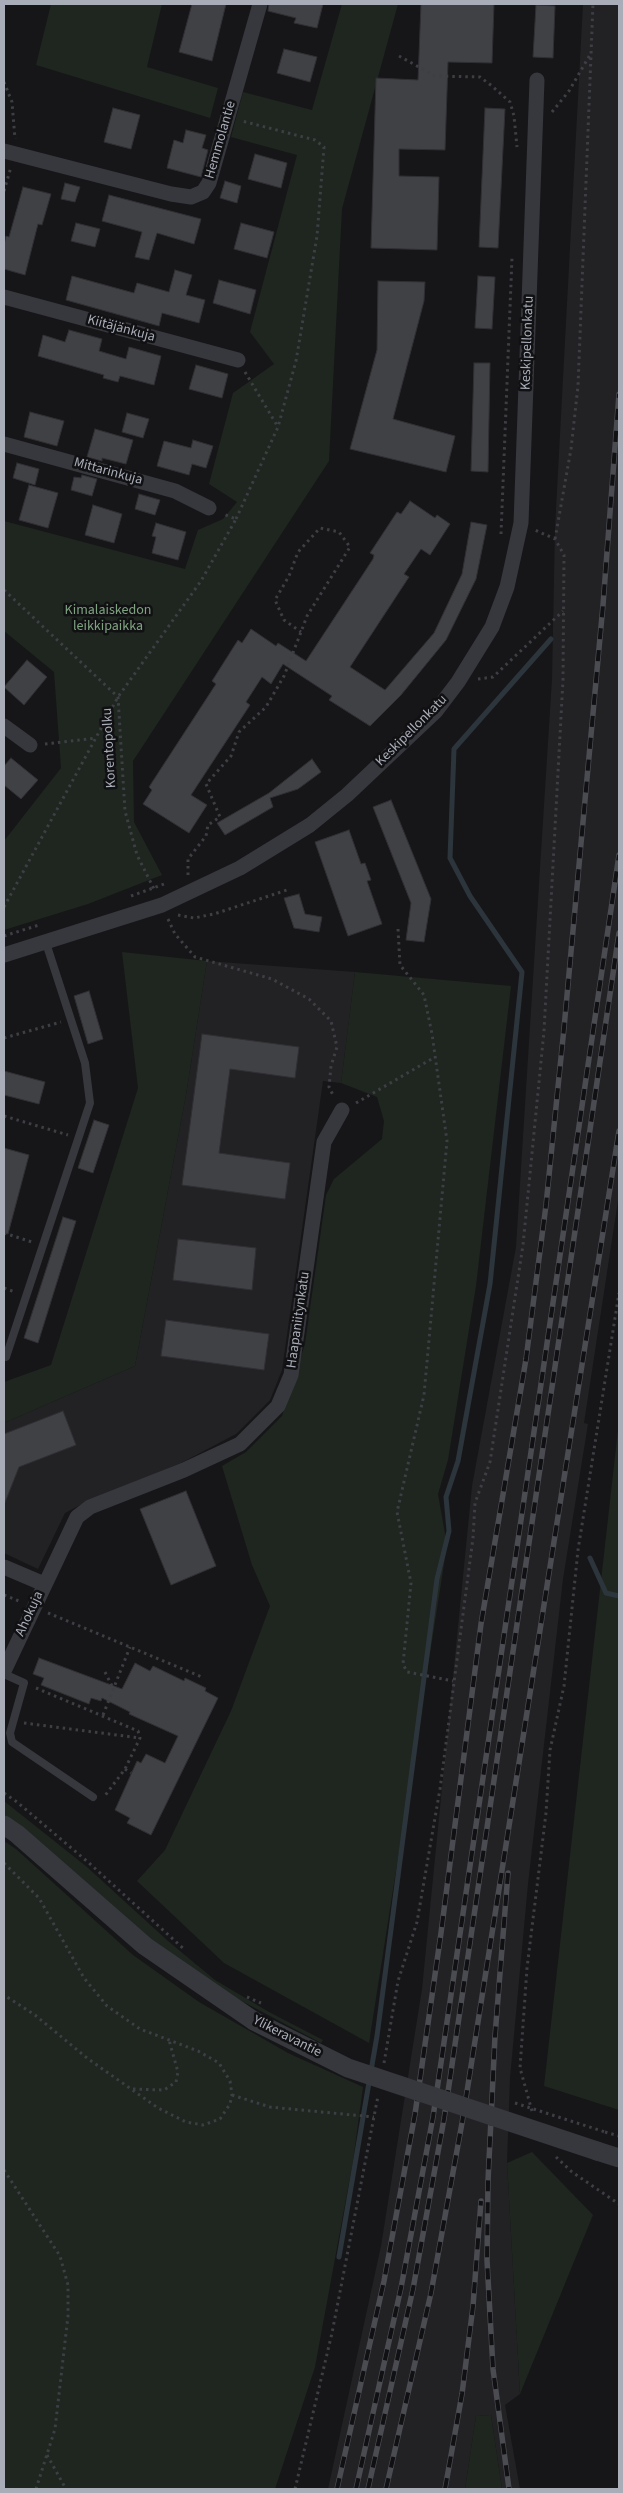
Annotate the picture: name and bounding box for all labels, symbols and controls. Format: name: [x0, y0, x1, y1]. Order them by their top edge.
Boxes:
street label: Hemmolantie: [202, 99, 240, 181]
street label: Keskipellonkatu: [518, 296, 538, 390]
street label: Kiitäjänkuja: [85, 312, 157, 346]
street label: Mittarinkuja: [72, 455, 144, 489]
park label: Kimalaiskedon leikkipaikka: [65, 603, 151, 636]
street label: Keskipellonkatu: [373, 692, 451, 770]
street label: Korentopolku: [100, 707, 120, 789]
street label: Haapaniitynkatu: [284, 1271, 314, 1369]
street label: Ahokuja: [12, 1589, 48, 1639]
street label: Ylikeravantie: [250, 2012, 324, 2062]

